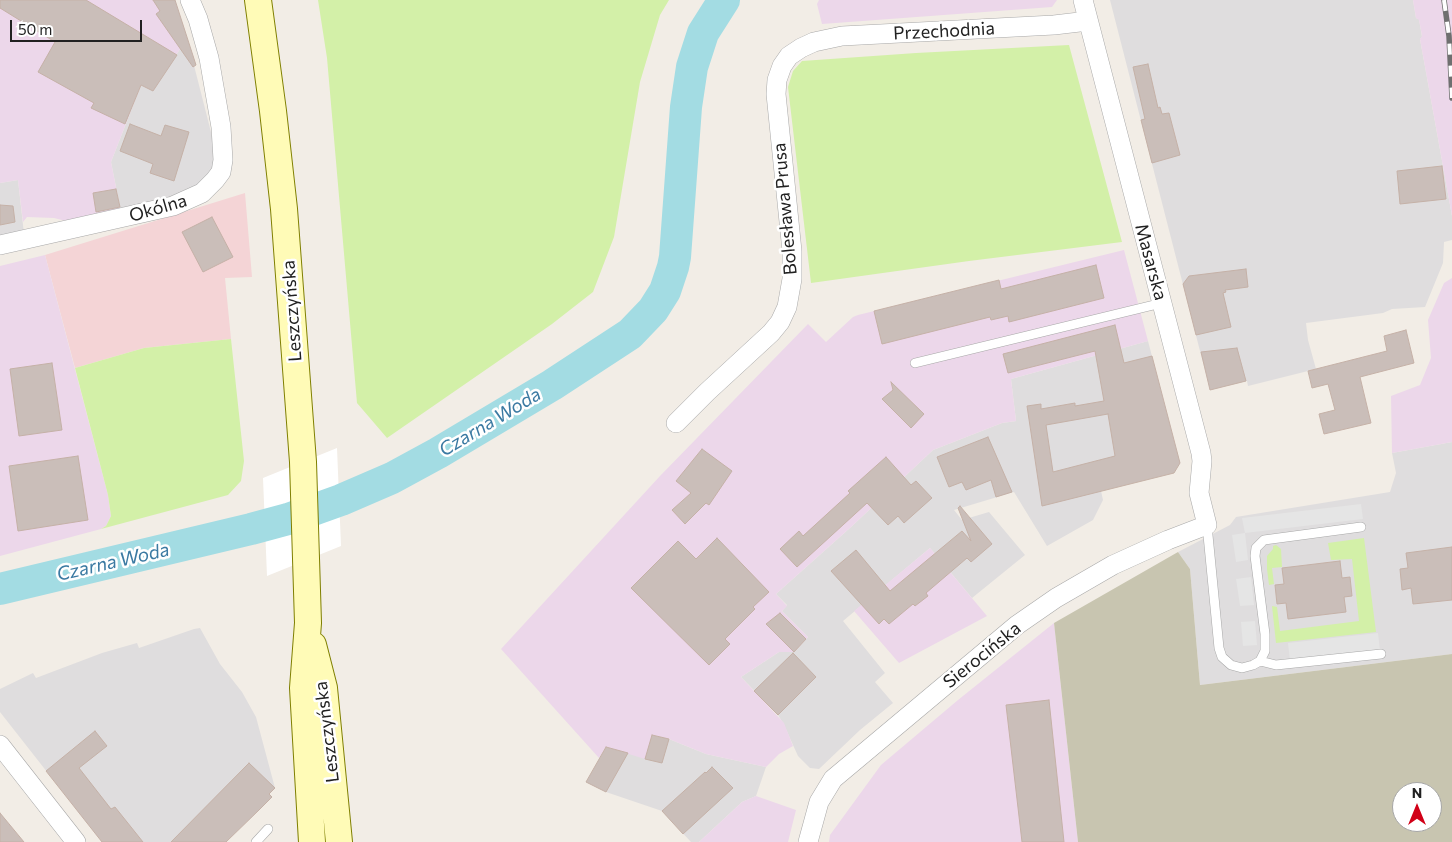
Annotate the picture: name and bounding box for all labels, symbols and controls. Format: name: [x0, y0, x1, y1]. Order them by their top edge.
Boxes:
scale bar: [12, 10, 145, 42]
street label: Przechodnia: [893, 18, 995, 44]
text: 50 m: [18, 20, 52, 38]
street label: Bolesława Prusa: [768, 142, 802, 276]
street label: Okólna: [127, 189, 189, 227]
street label: Masarska: [1130, 221, 1172, 303]
street label: Leszczyńska: [278, 259, 306, 363]
water label: Czarna Woda: [435, 383, 545, 461]
water label: Czarna Woda: [54, 538, 172, 586]
street label: Sierocińska: [939, 617, 1025, 693]
street label: Leszczyńska: [310, 680, 344, 784]
north arrow: [1392, 782, 1442, 832]
text: N: [1412, 784, 1422, 801]

